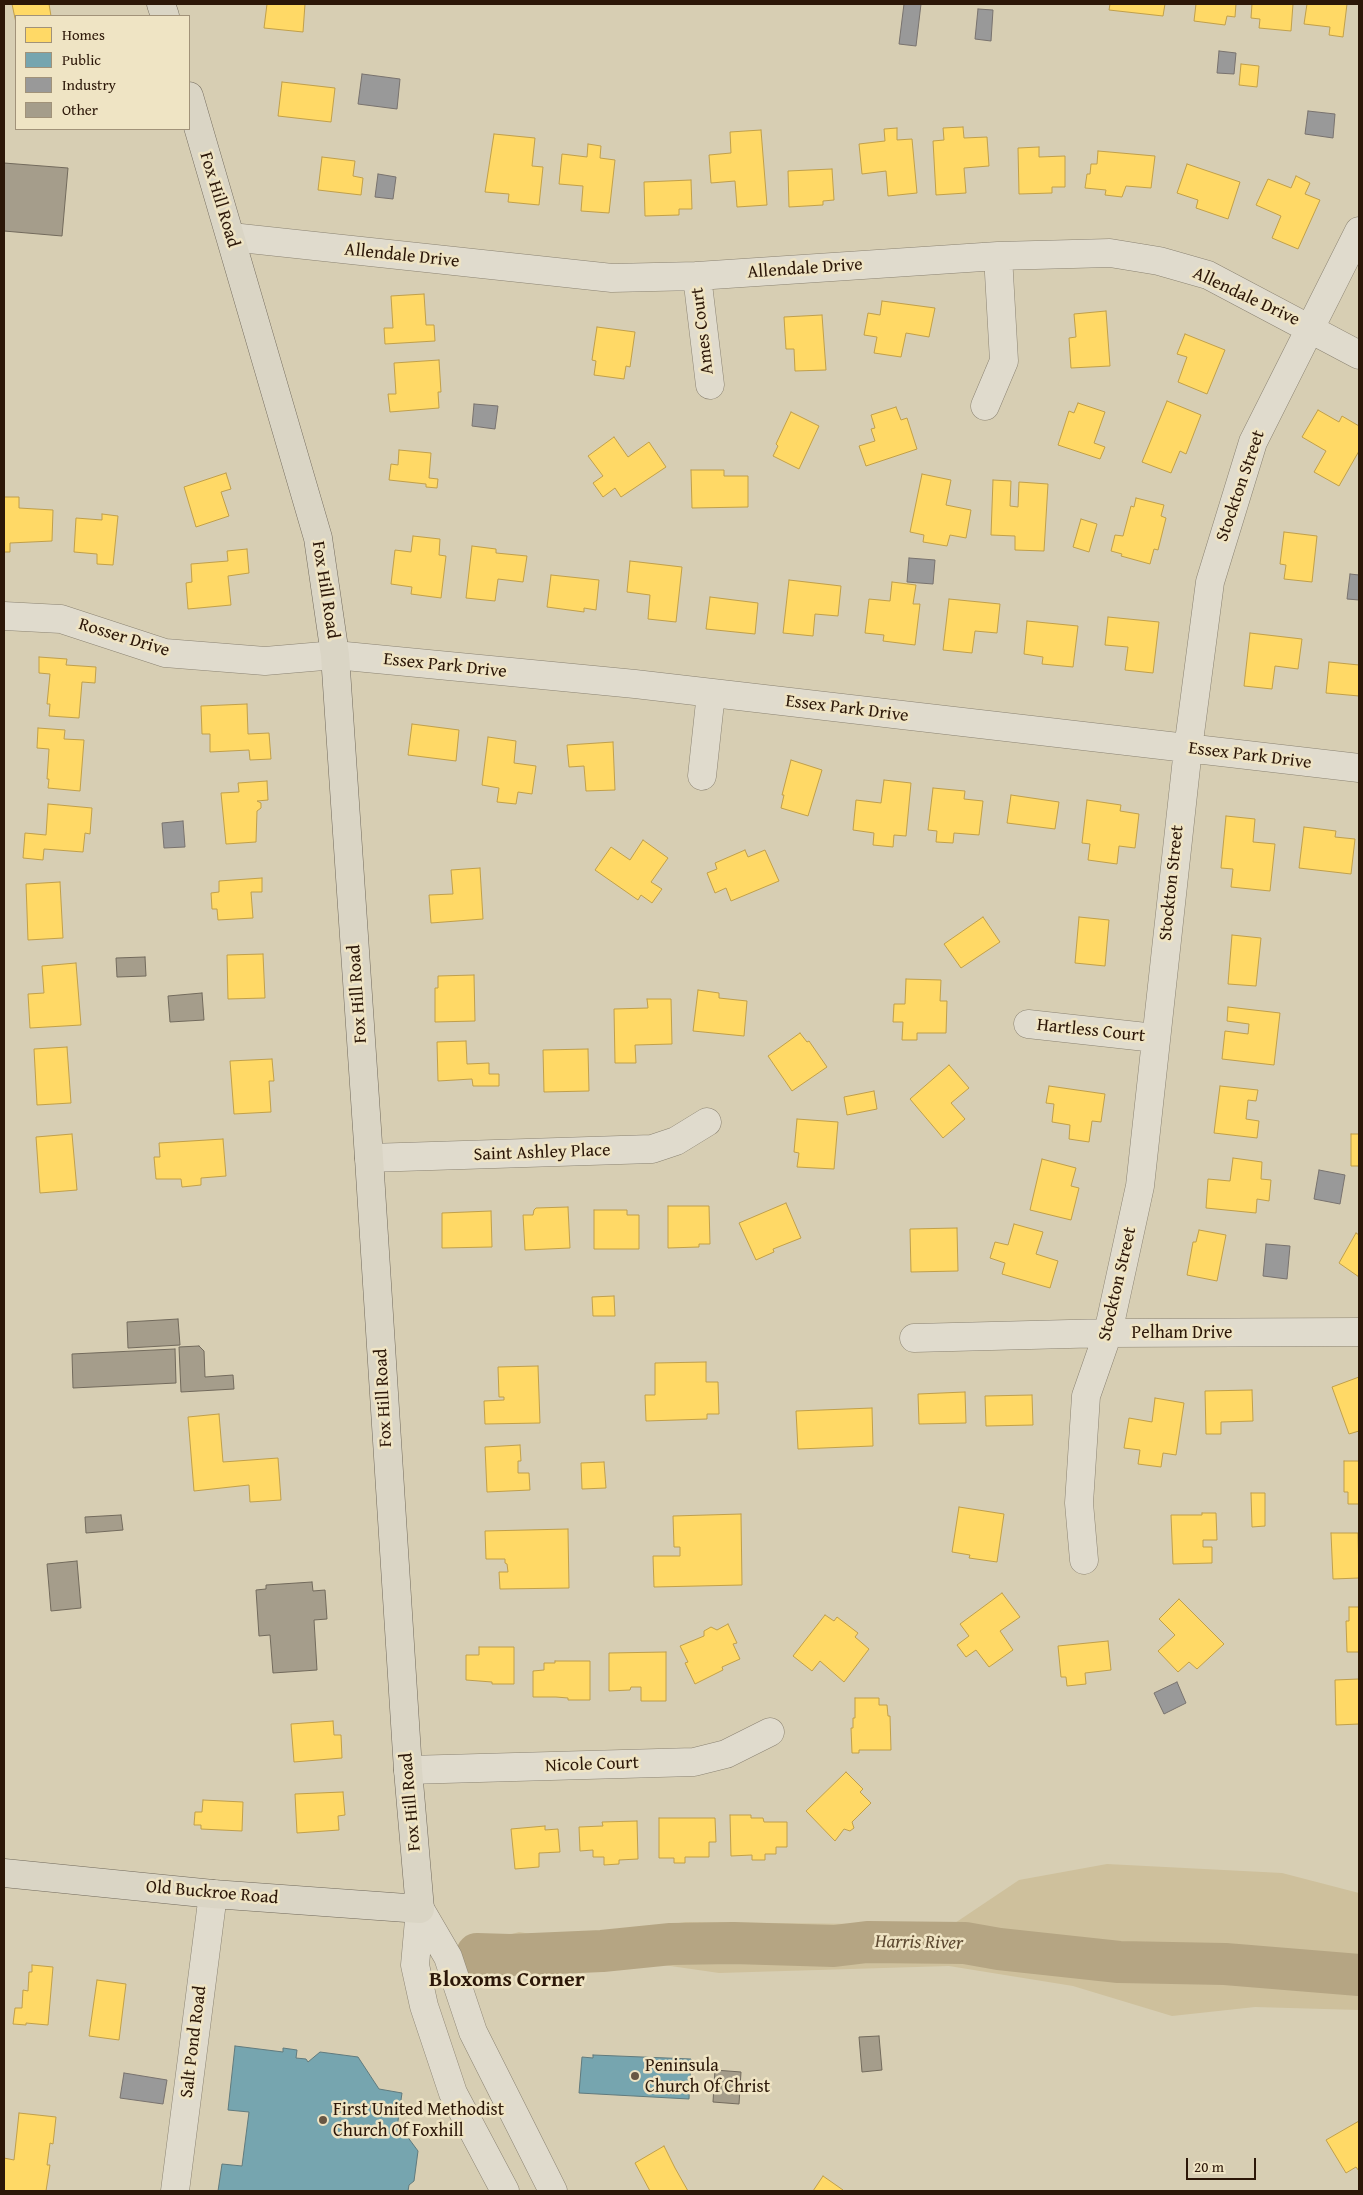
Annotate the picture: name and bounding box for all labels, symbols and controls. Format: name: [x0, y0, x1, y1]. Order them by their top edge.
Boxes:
legend: [15, 15, 190, 130]
text: Homes: [62, 24, 105, 45]
text: Public: [62, 49, 101, 70]
text: Industry: [62, 74, 116, 95]
text: Other: [62, 99, 98, 120]
street label: Fox Hill Road: [194, 150, 244, 250]
street label: Allendale Drive: [343, 239, 461, 273]
street label: Allendale Drive: [747, 254, 863, 284]
street label: Allendale Drive: [1189, 263, 1303, 331]
street label: Ames Court: [687, 286, 719, 376]
street label: Stockton Street: [1212, 427, 1270, 545]
street label: Fox Hill Road: [307, 540, 343, 640]
street label: Rosser Drive: [76, 614, 172, 662]
street label: Essex Park Drive: [382, 649, 508, 683]
street label: Essex Park Drive: [784, 691, 910, 727]
street label: Essex Park Drive: [1187, 738, 1313, 774]
street label: Stockton Street: [1155, 824, 1189, 942]
street label: Fox Hill Road: [344, 944, 372, 1044]
street label: Hartless Court: [1036, 1015, 1146, 1047]
street label: Saint Ashley Place: [473, 1140, 611, 1166]
street label: Stockton Street: [1094, 1225, 1142, 1343]
street label: Pelham Drive: [1132, 1322, 1232, 1344]
street label: Fox Hill Road: [371, 1348, 397, 1448]
street label: Fox Hill Road: [396, 1752, 426, 1852]
street label: Nicole Court: [545, 1753, 639, 1777]
street label: Old Buckroe Road: [145, 1876, 279, 1910]
water label: Harris River: [875, 1931, 963, 1955]
district label: Bloxoms Corner: [429, 1967, 585, 1993]
street label: Salt Pond Road: [176, 1985, 212, 2099]
place label: Peninsula Church Of Christ: [645, 2055, 770, 2098]
marker: Peninsula Church Of Christ: [629, 2070, 641, 2082]
place label: First United Methodist Church Of Foxhill: [333, 2099, 504, 2142]
marker: First United Methodist Church Of Foxhill: [317, 2114, 329, 2126]
scale bar: [1188, 2148, 1258, 2180]
text: 20 m: [1194, 2156, 1224, 2177]

